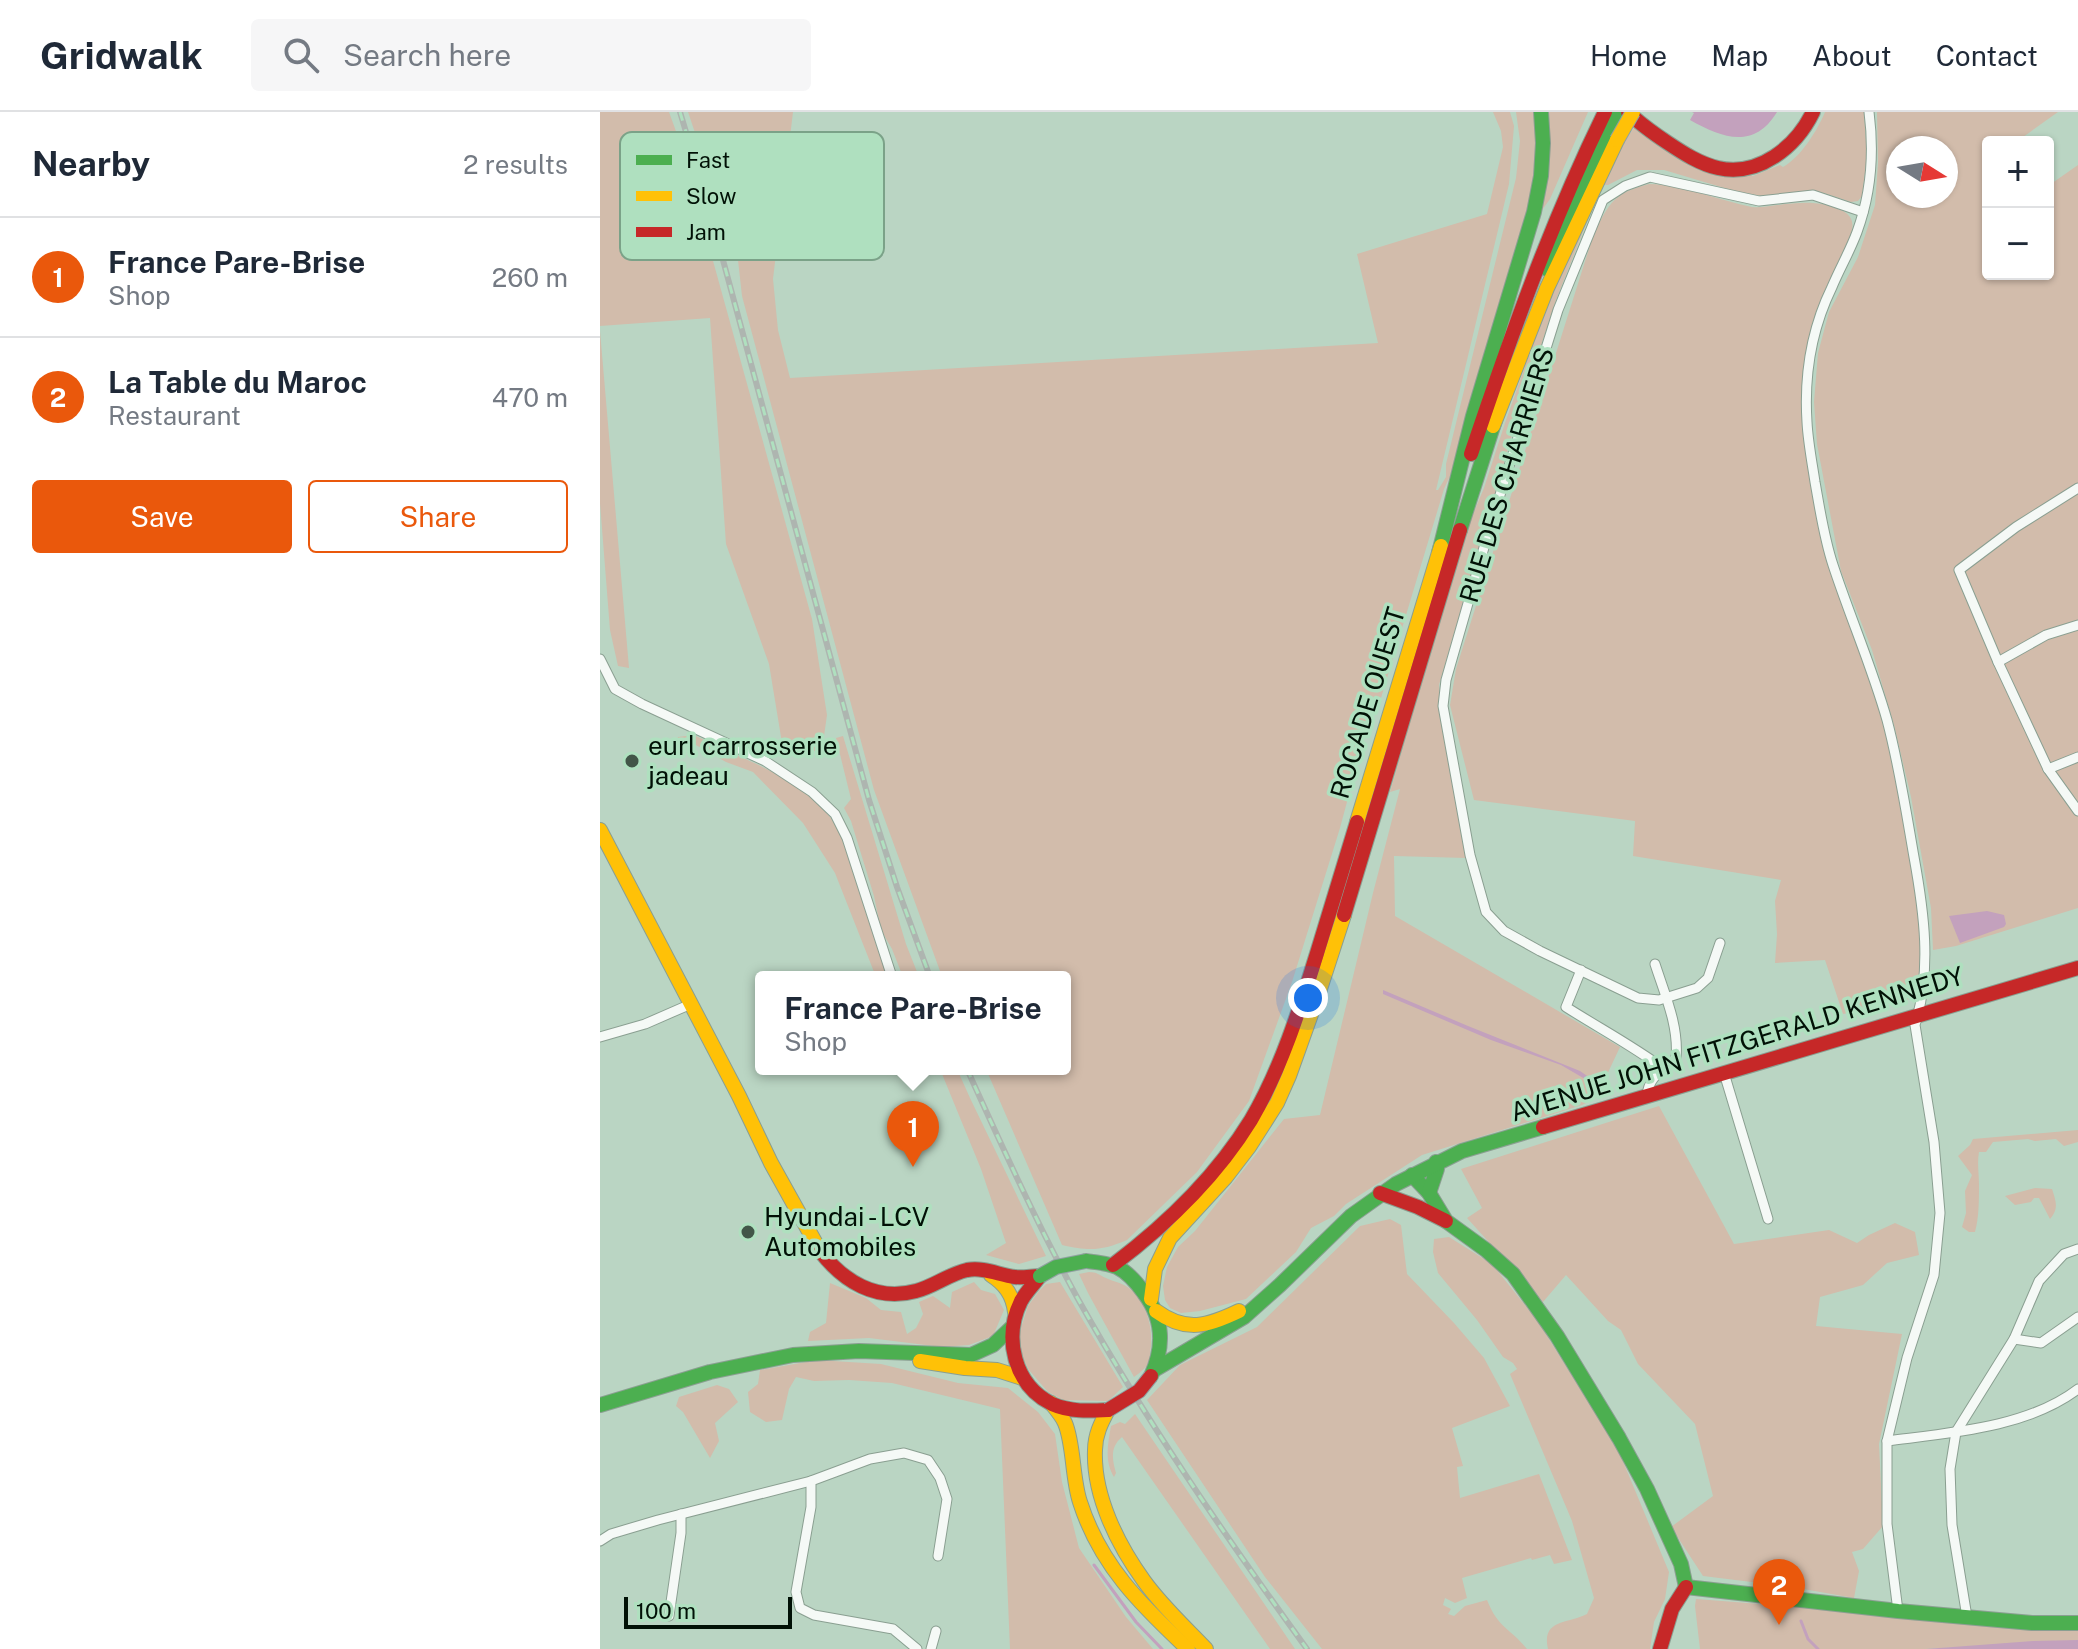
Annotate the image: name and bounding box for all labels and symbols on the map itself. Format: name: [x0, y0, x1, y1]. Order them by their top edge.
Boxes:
legend: [620, 132, 884, 260]
north arrow: [1886, 136, 1958, 208]
text: Fast: [686, 147, 730, 173]
text: Slow: [686, 183, 736, 209]
text: Jam: [686, 219, 726, 245]
street label: RUE DES CHARRIERS: [1453, 343, 1560, 606]
street label: ROCADE OUEST: [1324, 603, 1411, 802]
place label: eurl carrosserie jadeau: [647, 730, 837, 791]
marker: eurl carrosserie jadeau: [623, 752, 641, 770]
street label: AVENUE JOHN FITZGERALD KENNEDY: [1506, 960, 1968, 1127]
your location: [1288, 978, 1328, 1018]
pin: 1: [887, 1101, 939, 1167]
place label: Hyundai - LCV Automobiles: [764, 1201, 929, 1262]
marker: Hyundai - LCV Automobiles: [739, 1223, 757, 1241]
pin: 2: [1753, 1559, 1805, 1625]
scale bar: [624, 1593, 792, 1629]

